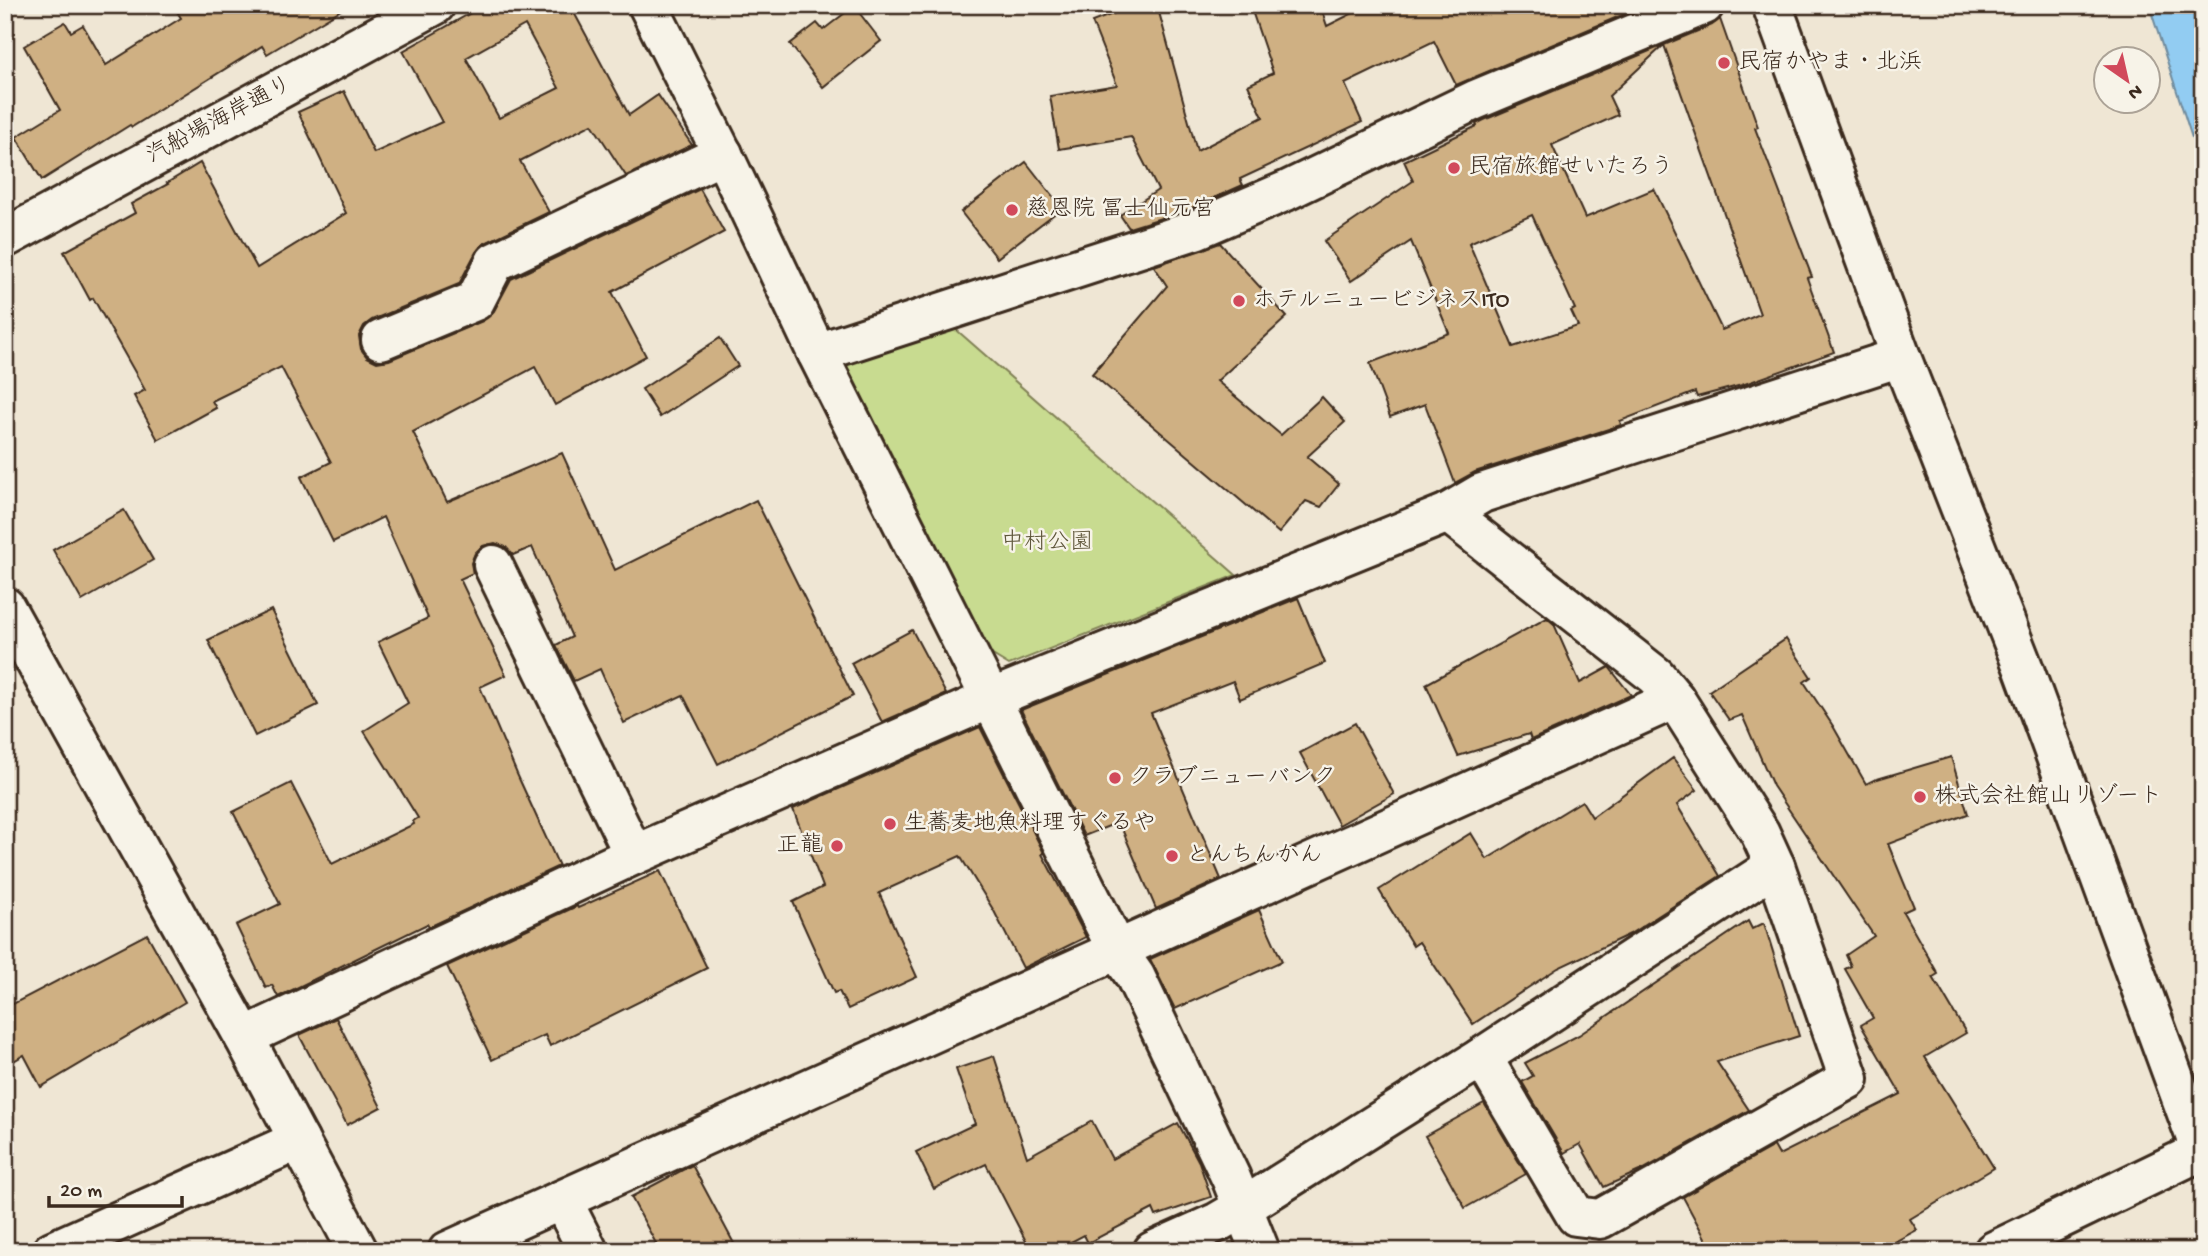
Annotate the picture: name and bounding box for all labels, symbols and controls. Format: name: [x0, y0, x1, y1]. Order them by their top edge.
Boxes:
north arrow: [2092, 46, 2162, 116]
place label: 民宿かやま・北浜: [1738, 49, 1922, 77]
marker: 民宿かやま・北浜: [1716, 55, 1732, 71]
street label: 汽船場海岸通り: [142, 70, 297, 171]
text: N: [2123, 78, 2146, 104]
place label: 民宿旅館せいたろう: [1468, 154, 1674, 182]
marker: 民宿旅館せいたろう: [1446, 160, 1462, 176]
place label: 慈恩院 冨士仙元宮: [1026, 196, 1215, 224]
marker: 慈恩院 冨士仙元宮: [1004, 202, 1020, 218]
place label: ホテルニュービジネスITO: [1253, 288, 1510, 315]
marker: ホテルニュービジネスITO: [1231, 293, 1247, 309]
park label: 中村公園: [1001, 529, 1093, 557]
place label: クラブニューバンク: [1129, 764, 1336, 792]
marker: クラブニューバンク: [1107, 770, 1123, 786]
place label: 株式会社館山リゾート: [1934, 782, 2162, 811]
marker: 株式会社館山リゾート: [1912, 789, 1928, 805]
place label: 生蕎麦地魚料理すぐるや: [904, 810, 1156, 838]
marker: 生蕎麦地魚料理すぐるや: [882, 816, 898, 832]
place label: 正龍: [777, 832, 823, 860]
marker: 正龍: [829, 838, 845, 854]
place label: とんちんかん: [1186, 843, 1322, 870]
marker: とんちんかん: [1164, 848, 1180, 864]
scale bar: [49, 1165, 182, 1209]
text: 20 m: [60, 1180, 102, 1205]

